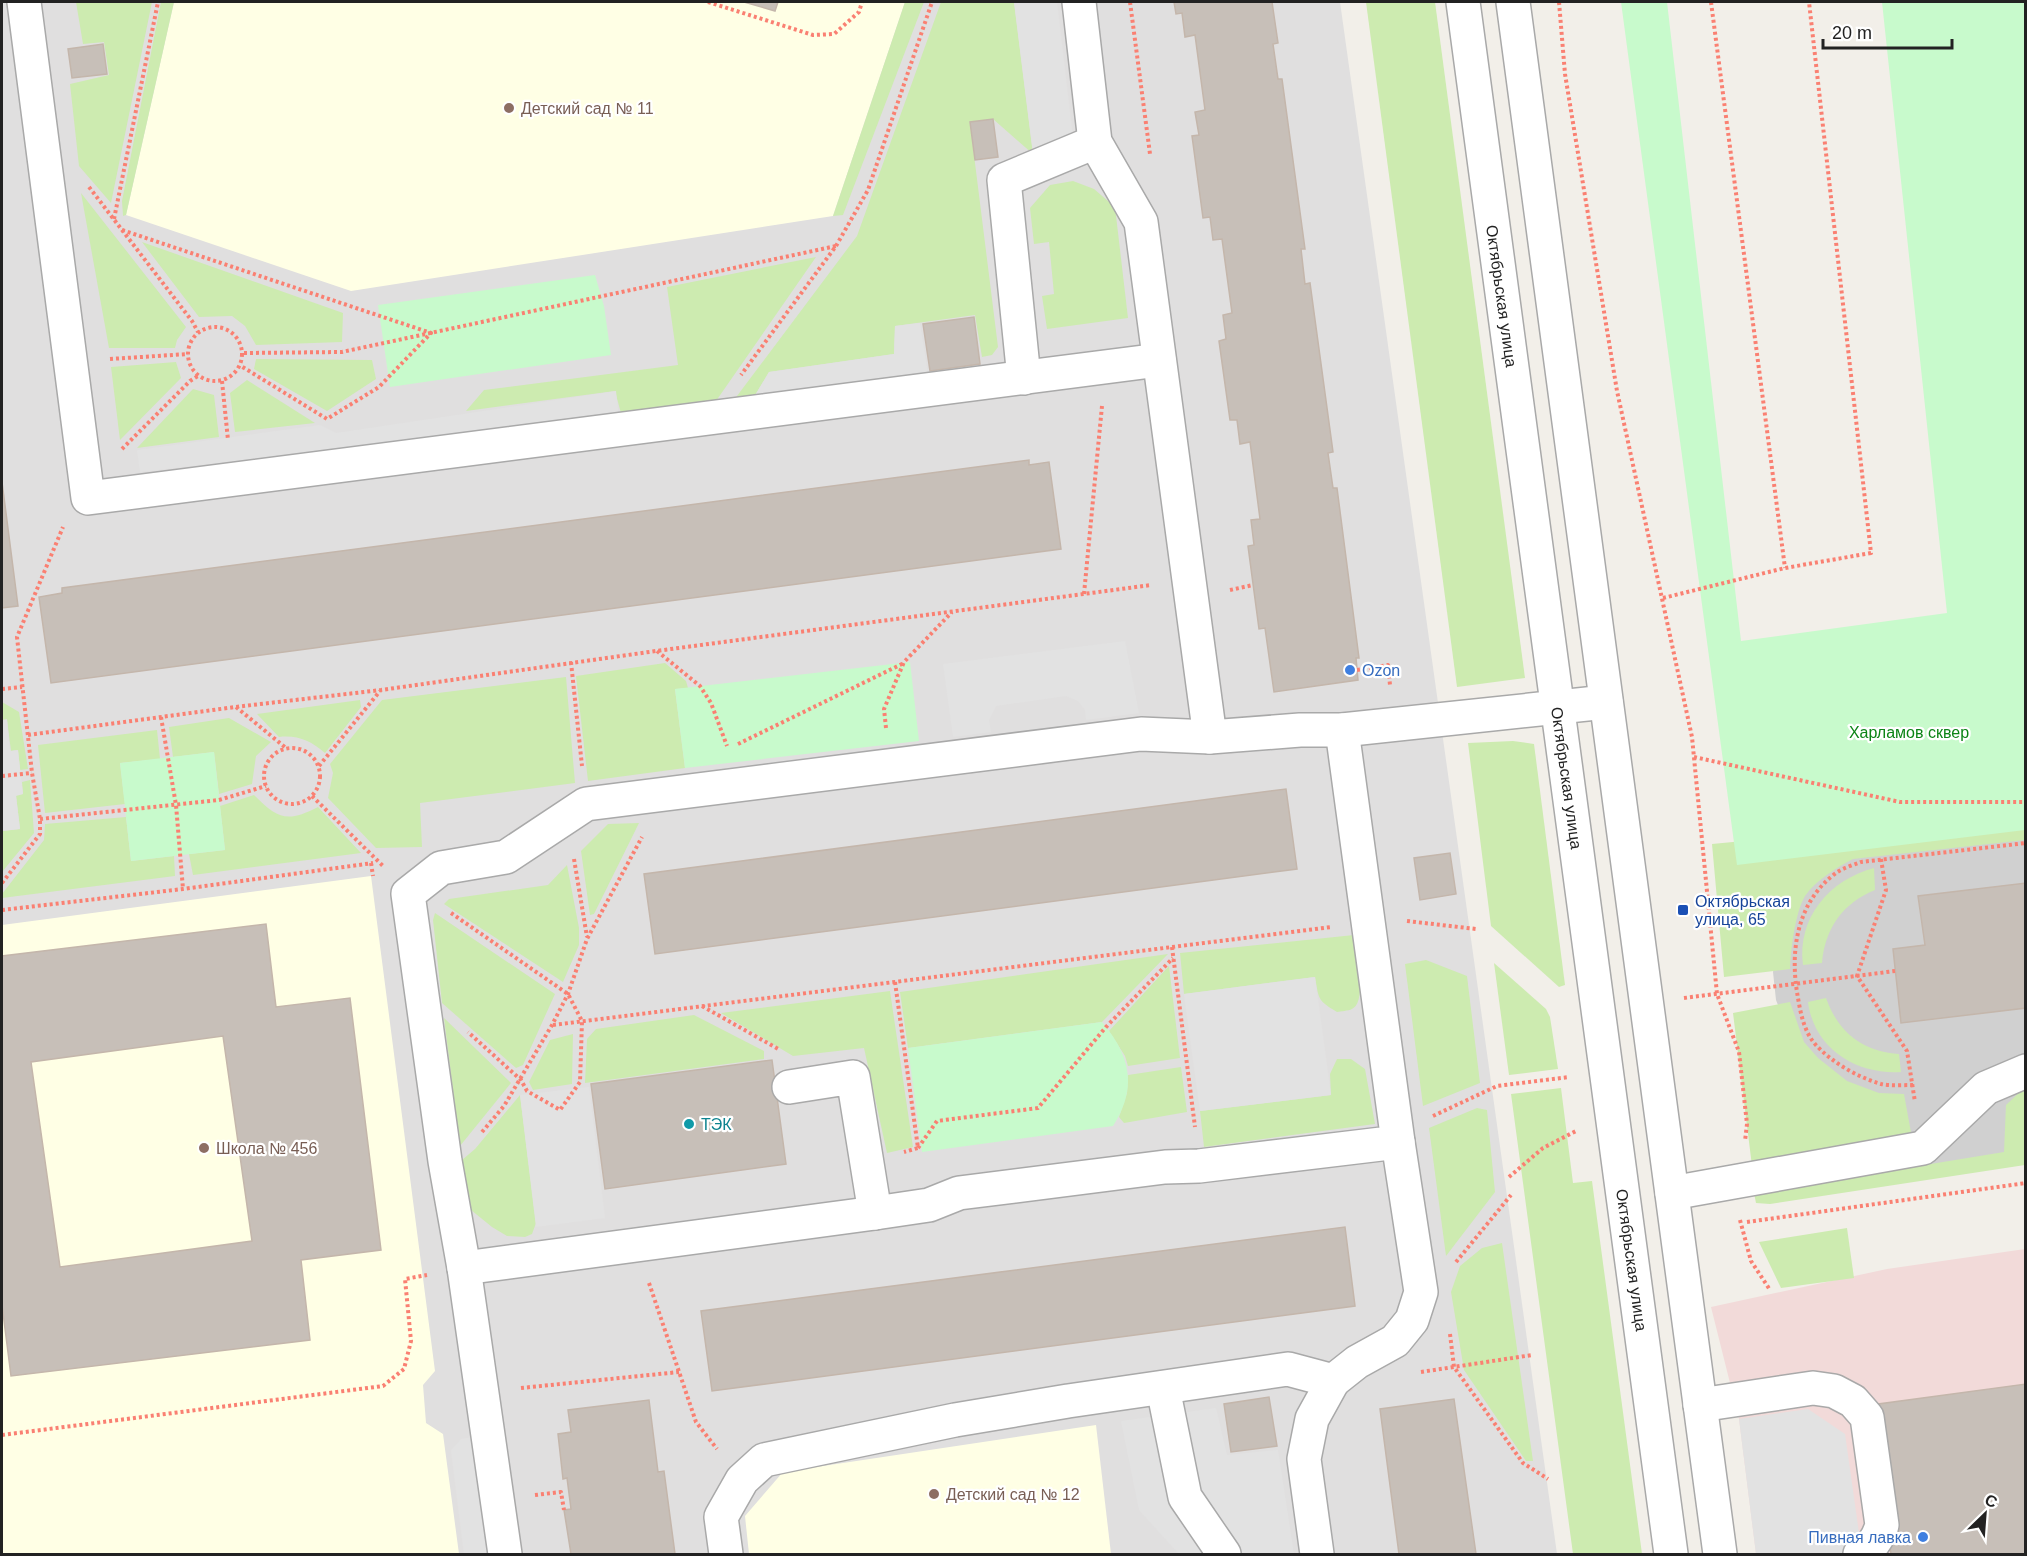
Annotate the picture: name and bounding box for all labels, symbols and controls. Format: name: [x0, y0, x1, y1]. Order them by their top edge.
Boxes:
scale bar: [1823, 12, 1952, 50]
text: 20 m: [1832, 23, 1872, 43]
place label: Детский сад № 11: [521, 100, 654, 117]
marker: Детский сад № 11: [502, 101, 516, 115]
street label: Октябрьская улица: [1483, 224, 1520, 368]
place label: Ozon: [1362, 662, 1400, 679]
marker: Ozon: [1343, 663, 1357, 677]
street label: Октябрьская улица: [1548, 706, 1585, 850]
park label: Харламов сквер: [1849, 724, 1969, 741]
place label: Октябрьская улица, 65: [1695, 893, 1790, 928]
marker: Октябрьская улица, 65: [1676, 903, 1690, 917]
place label: ТЭК: [701, 1116, 732, 1133]
marker: ТЭК: [682, 1117, 696, 1131]
place label: Школа № 456: [216, 1140, 317, 1157]
marker: Школа № 456: [197, 1141, 211, 1155]
street label: Октябрьская улица: [1613, 1188, 1650, 1332]
north arrow: [1955, 1484, 2015, 1544]
place label: Детский сад № 12: [946, 1486, 1080, 1503]
marker: Детский сад № 12: [927, 1487, 941, 1501]
text: С: [1982, 1491, 2000, 1511]
place label: Пивная лавка: [1808, 1529, 1911, 1546]
marker: Пивная лавка: [1916, 1530, 1930, 1544]

